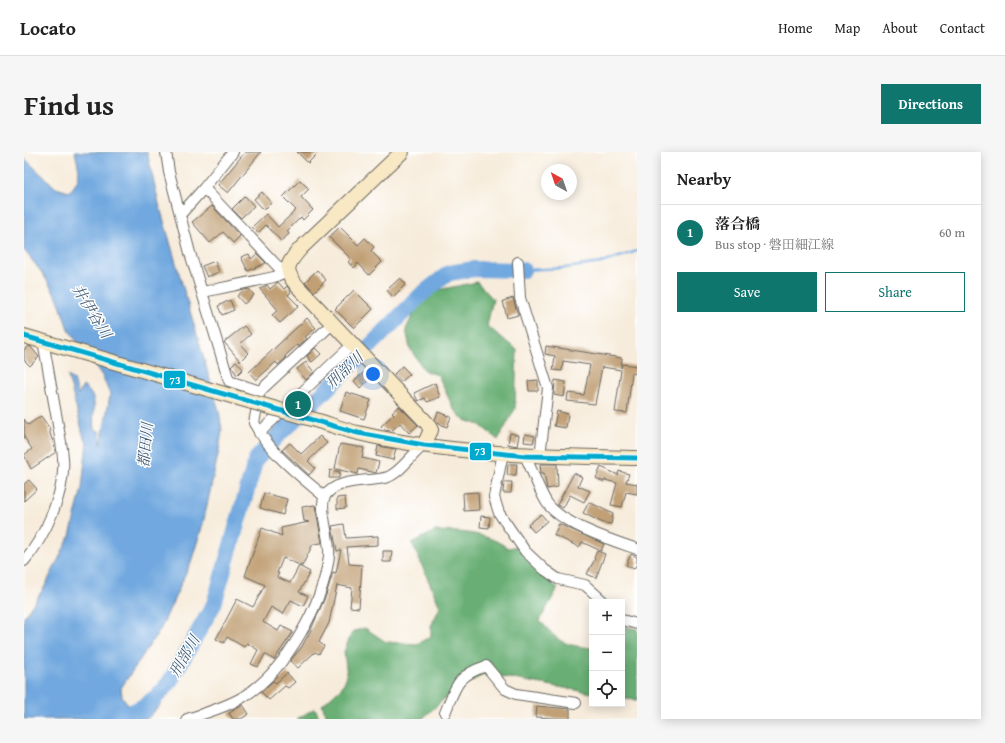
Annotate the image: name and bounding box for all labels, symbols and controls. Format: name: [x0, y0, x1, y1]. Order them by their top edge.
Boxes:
text: Locato: [20, 14, 76, 42]
text: Home: [778, 18, 813, 38]
text: Map: [835, 18, 860, 38]
text: About: [882, 18, 918, 38]
text: Contact: [940, 18, 985, 38]
text: Find us: [24, 84, 114, 125]
button: Directions: [881, 84, 981, 124]
north arrow: [541, 164, 577, 200]
text: Nearby: [677, 166, 731, 191]
text: 落合橋: [715, 213, 760, 234]
text: 1: [687, 223, 693, 242]
text: 60 m: [939, 223, 965, 242]
text: Bus stop · 磐田細江線: [715, 235, 834, 254]
button: Save: [677, 272, 817, 312]
button: Share: [825, 272, 965, 312]
water label: 井伊谷川: [67, 280, 118, 344]
water label: 刑部川: [321, 345, 369, 393]
your location: [363, 364, 383, 384]
line badge: 73: [163, 370, 186, 389]
text: 73: [169, 372, 181, 388]
pin: 1: [285, 389, 311, 419]
water label: 都田川: [133, 420, 158, 468]
line badge: 73: [469, 442, 492, 461]
text: 73: [474, 443, 486, 459]
map controls: [589, 599, 625, 707]
button: +: [589, 599, 625, 635]
water label: 刑部川: [164, 630, 205, 681]
button: −: [589, 635, 625, 671]
button: locate: [589, 671, 625, 707]

